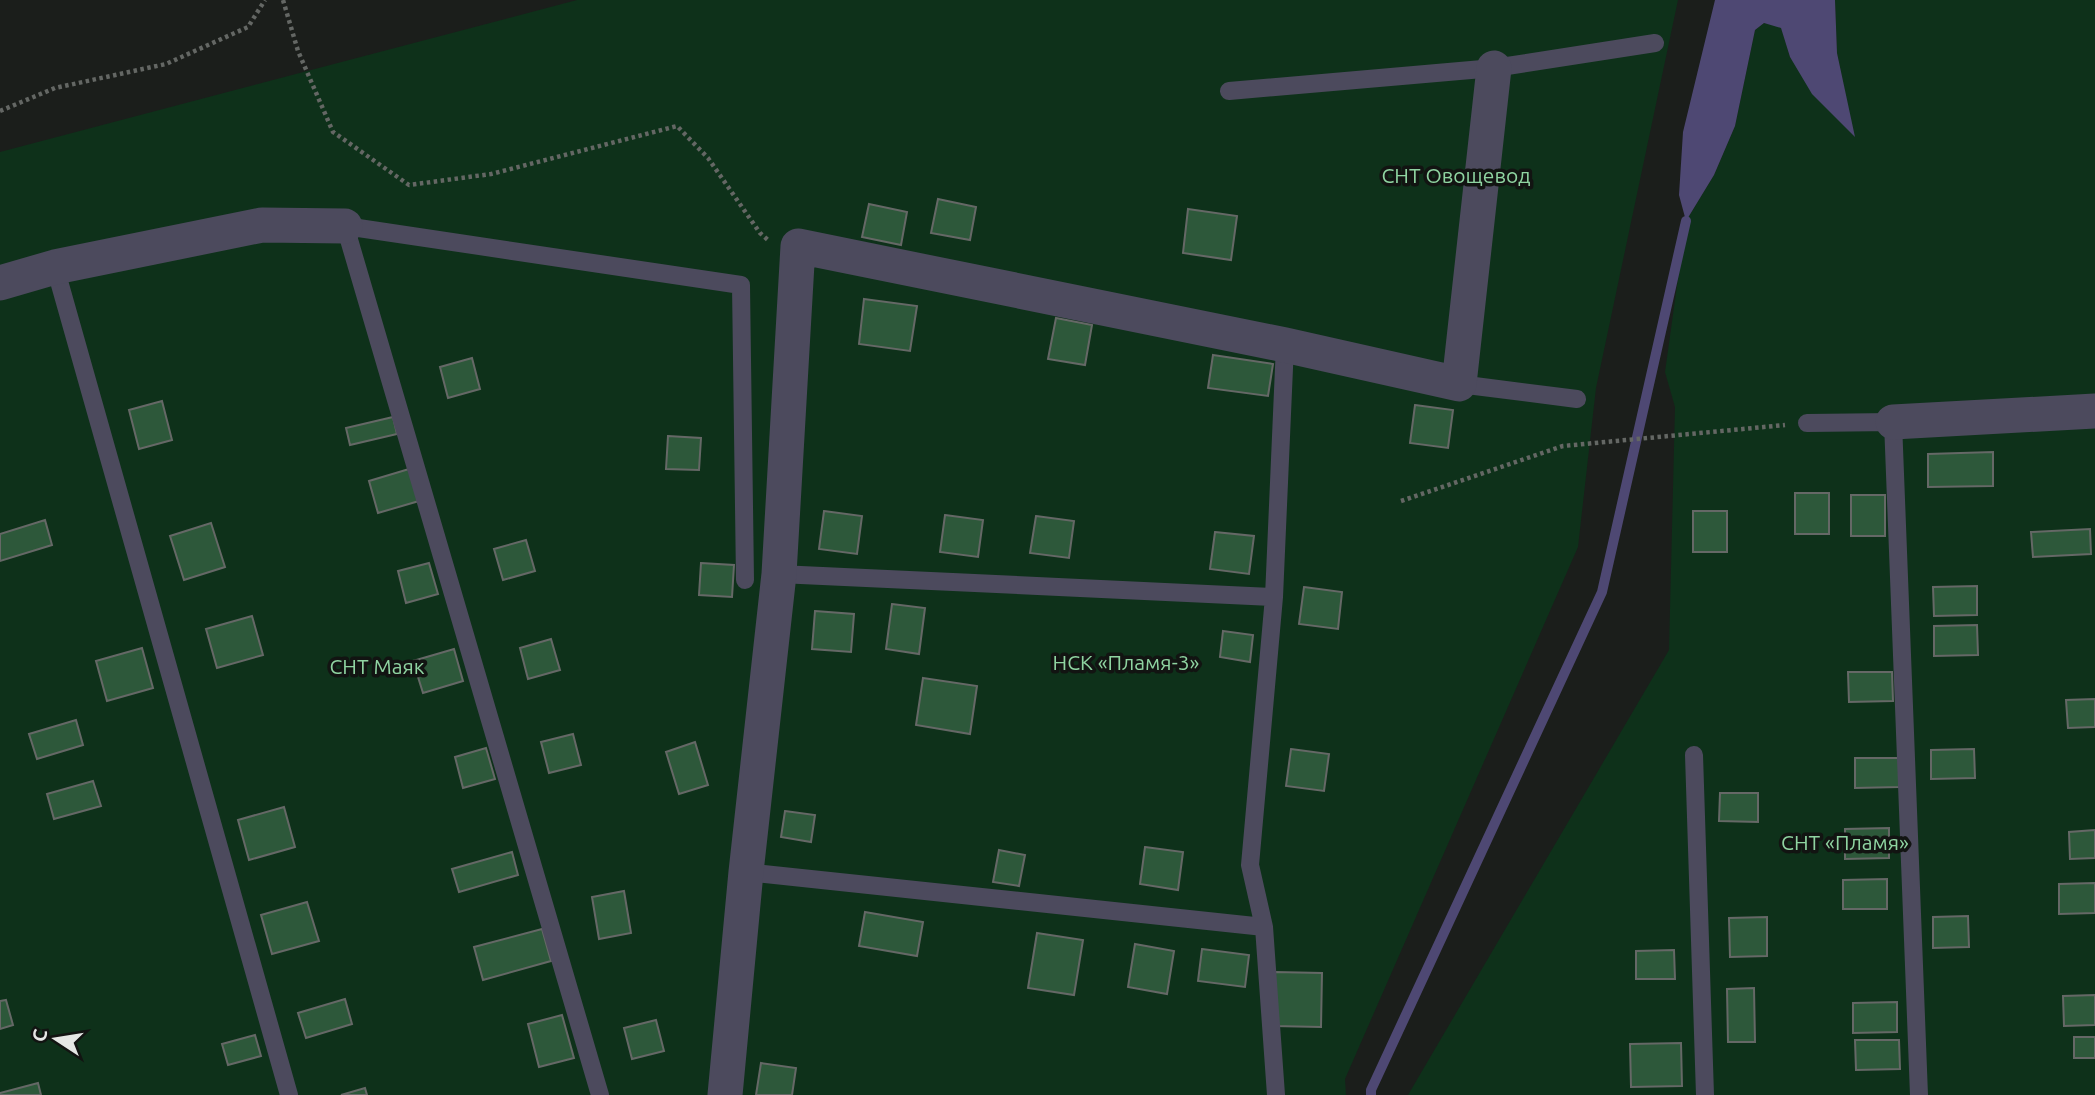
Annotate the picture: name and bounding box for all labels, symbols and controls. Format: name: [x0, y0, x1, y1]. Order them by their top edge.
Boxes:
park label: СНТ Овощевод: [1381, 163, 1531, 187]
park label: НСК «Пламя-3»: [1053, 650, 1200, 674]
park label: СНТ Маяк: [329, 654, 425, 678]
park label: СНТ «Пламя»: [1781, 830, 1909, 854]
north arrow: [21, 1004, 91, 1074]
text: С: [27, 1027, 51, 1044]

